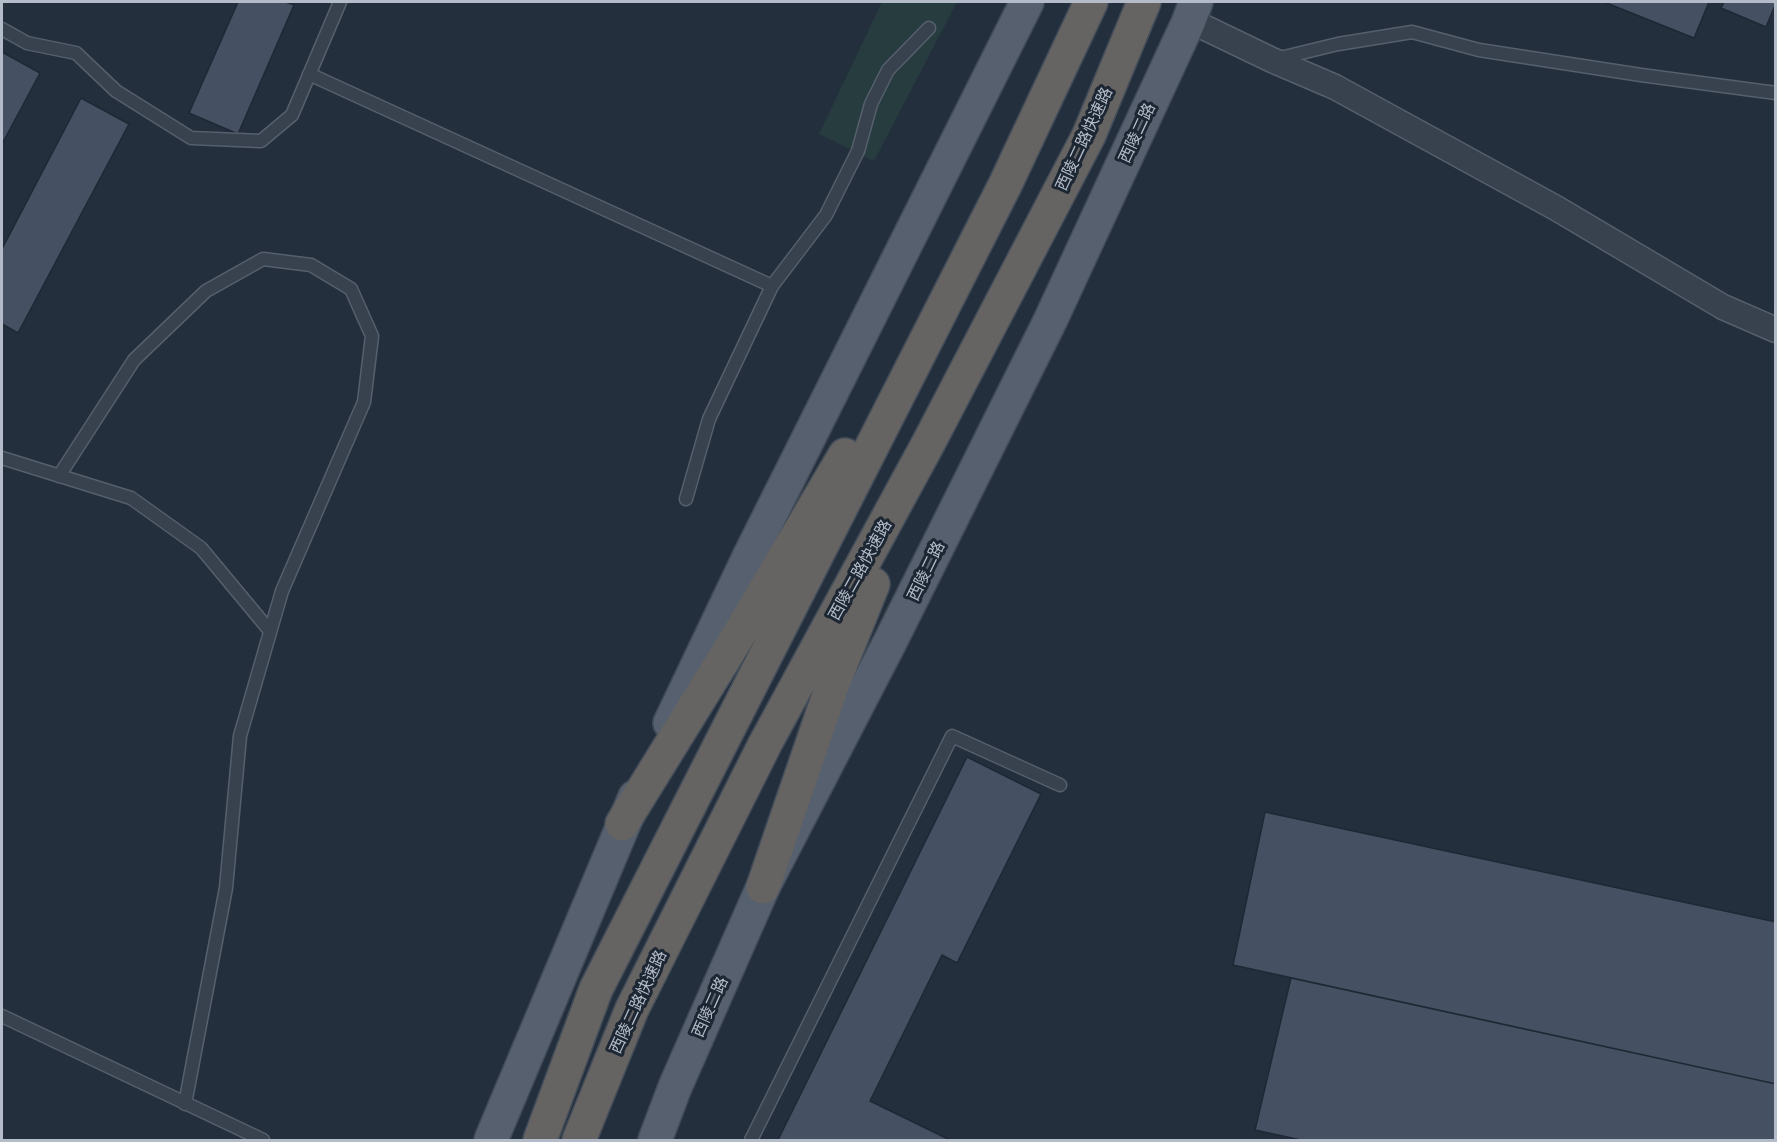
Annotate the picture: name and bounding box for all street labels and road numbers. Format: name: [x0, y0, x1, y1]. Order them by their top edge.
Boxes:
street label: 西陵二路快速路: [1052, 84, 1116, 194]
street label: 西陵二路: [1115, 100, 1159, 166]
street label: 西陵二路快速路: [824, 516, 896, 624]
street label: 西陵二路: [903, 538, 949, 604]
street label: 西陵二路快速路: [606, 947, 670, 1057]
street label: 西陵二路: [688, 974, 732, 1040]

